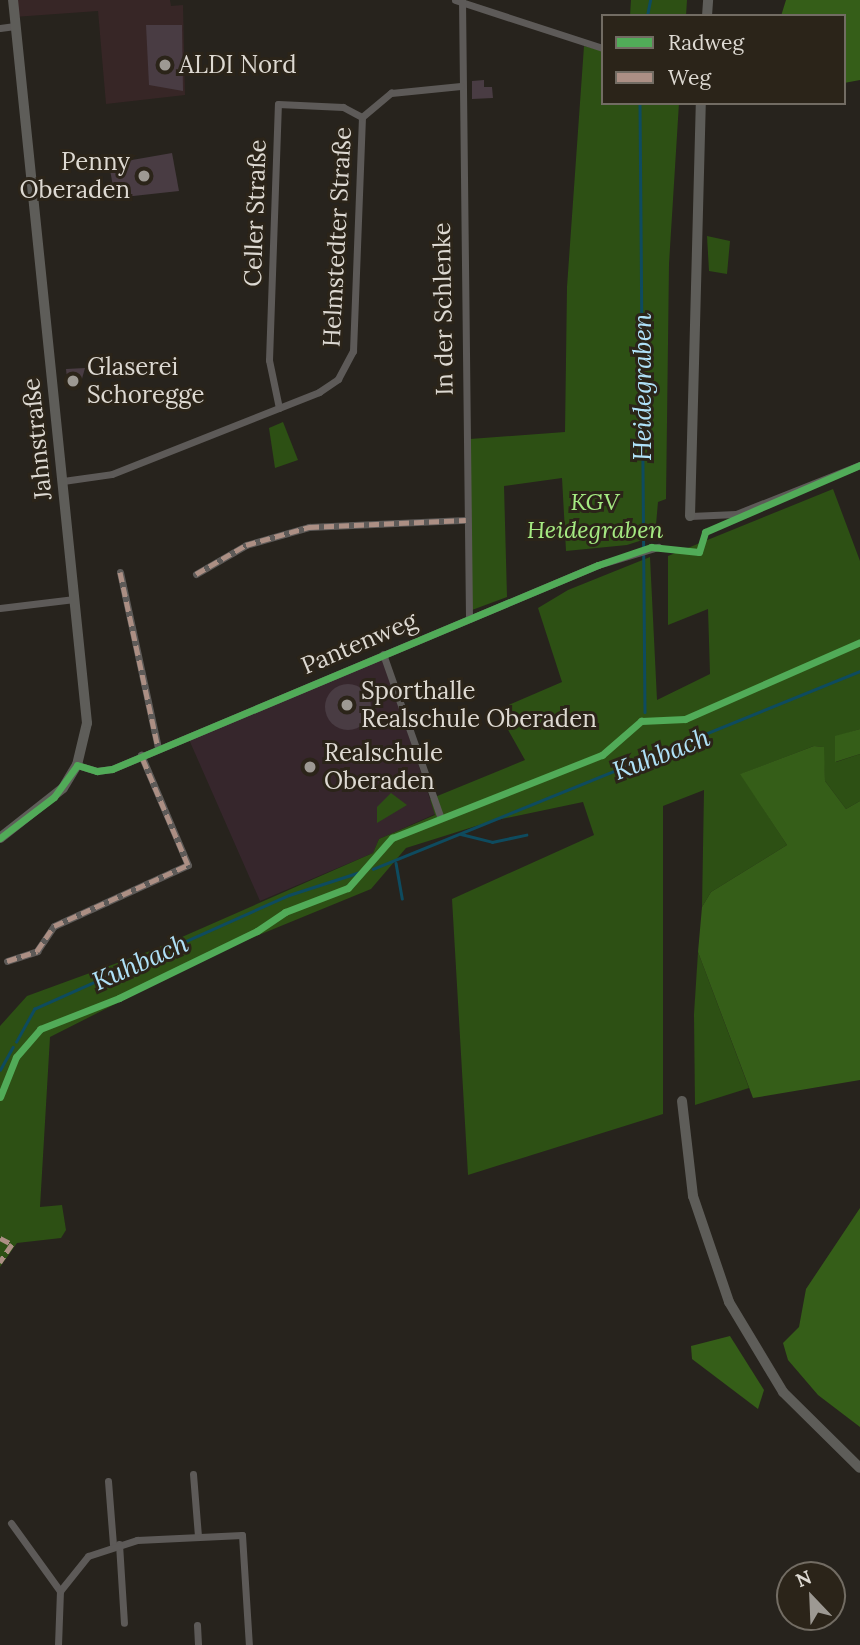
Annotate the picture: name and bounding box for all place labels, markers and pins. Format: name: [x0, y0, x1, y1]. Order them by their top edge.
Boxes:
place label: ALDI Nord: [179, 51, 297, 79]
marker: ALDI Nord: [157, 57, 173, 73]
place label: Penny Oberaden: [19, 148, 130, 204]
marker: Penny Oberaden: [136, 168, 152, 184]
place label: Glaserei Schoregge: [87, 353, 204, 409]
marker: Glaserei Schoregge: [65, 373, 81, 389]
place label: Sporthalle Realschule Oberaden: [361, 677, 597, 733]
marker: Sporthalle Realschule Oberaden: [339, 697, 355, 713]
place label: Realschule Oberaden: [324, 739, 443, 795]
marker: Realschule Oberaden: [302, 759, 318, 775]

